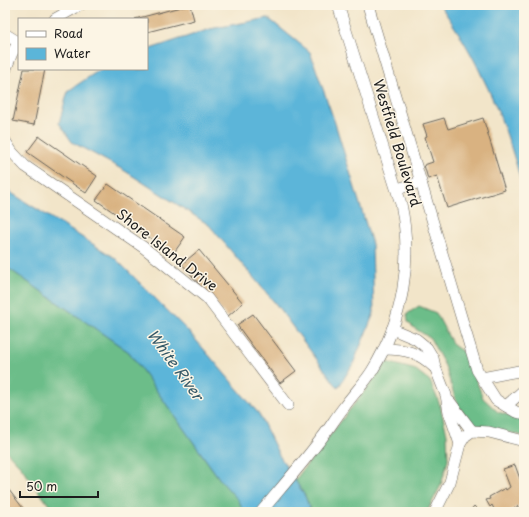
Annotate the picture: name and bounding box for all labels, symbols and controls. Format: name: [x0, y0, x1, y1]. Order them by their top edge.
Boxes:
legend: [18, 18, 148, 70]
text: Road: [54, 24, 83, 42]
text: Water: [54, 44, 91, 62]
street label: Westfield Boulevard: [368, 77, 427, 210]
street label: Shore Island Drive: [112, 203, 222, 296]
water label: White River: [143, 324, 211, 406]
scale bar: [20, 473, 98, 499]
text: 50 m: [26, 477, 57, 495]

